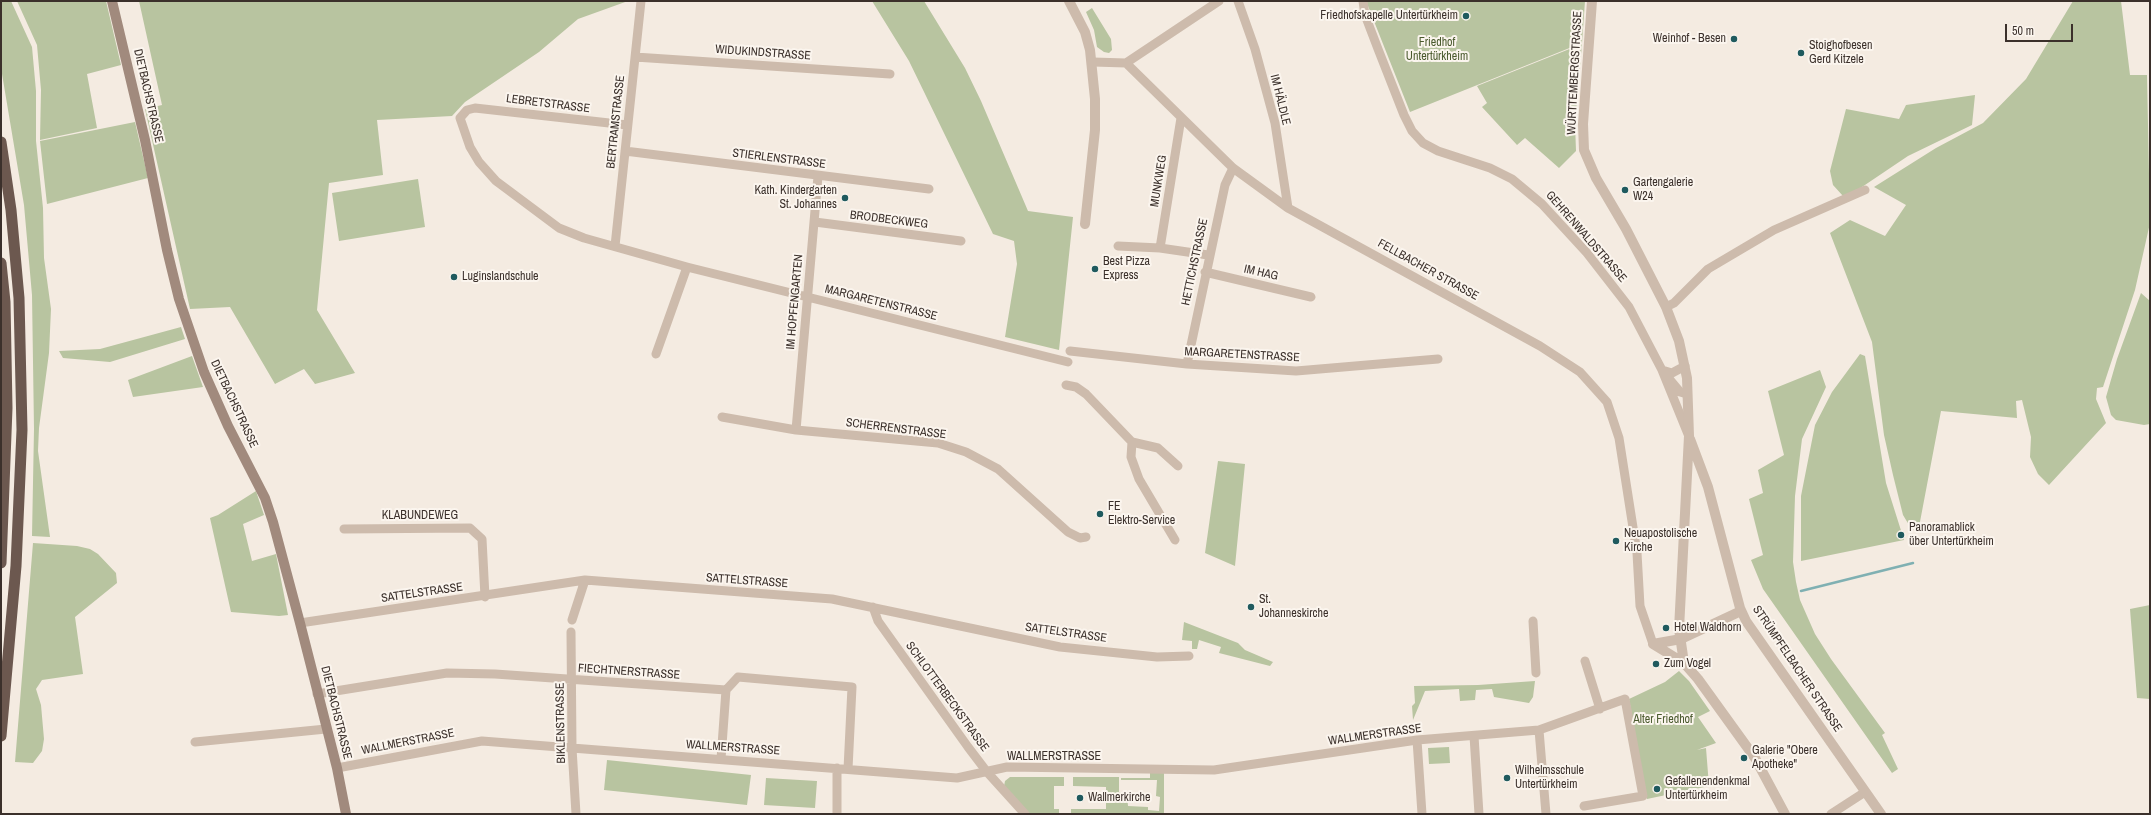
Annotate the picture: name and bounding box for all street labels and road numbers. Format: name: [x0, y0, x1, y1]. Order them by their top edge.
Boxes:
street label: WÜRTTEMBERGSTRASSE: [1565, 11, 1585, 135]
street label: WIDUKINDSTRASSE: [715, 42, 811, 64]
street label: DIETBACHSTRASSE: [130, 48, 166, 144]
street label: IM HÄLDLE: [1267, 73, 1293, 127]
street label: BERTRAMSTRASSE: [604, 75, 628, 169]
street label: LEBRETSTRASSE: [505, 92, 591, 116]
street label: STIERLENSTRASSE: [731, 146, 827, 172]
street label: MUNKWEG: [1148, 154, 1170, 208]
street label: GEHRENWALDSTRASSE: [1542, 188, 1630, 286]
street label: BRODBECKWEG: [849, 208, 929, 232]
street label: HETTICHSTRASSE: [1179, 217, 1211, 307]
street label: FELLBACHER STRASSE: [1375, 236, 1481, 304]
street label: IM HOPFENGARTEN: [784, 254, 806, 350]
street label: IM HAG: [1242, 262, 1280, 284]
street label: MARGARETENSTRASSE: [823, 282, 939, 324]
street label: MARGARETENSTRASSE: [1184, 345, 1300, 365]
street label: DIETBACHSTRASSE: [207, 358, 261, 450]
street label: SCHERRENSTRASSE: [845, 416, 947, 442]
street label: KLABUNDEWEG: [382, 509, 458, 523]
street label: SATTELSTRASSE: [705, 571, 789, 591]
street label: SATTELSTRASSE: [380, 580, 464, 606]
street label: STRÜMPFELBACHER STRASSE: [1749, 603, 1845, 735]
street label: SATTELSTRASSE: [1024, 620, 1108, 646]
street label: SCHLOTTERBECKSTRASSE: [902, 639, 992, 755]
street label: FIECHTNERSTRASSE: [578, 661, 680, 683]
street label: DIETBACHSTRASSE: [317, 665, 355, 761]
street label: BIKLENSTRASSE: [553, 682, 569, 764]
street label: WALLMERSTRASSE: [1327, 721, 1423, 749]
street label: WALLMERSTRASSE: [360, 726, 456, 758]
street label: WALLMERSTRASSE: [685, 738, 781, 758]
street label: WALLMERSTRASSE: [1007, 750, 1101, 764]

